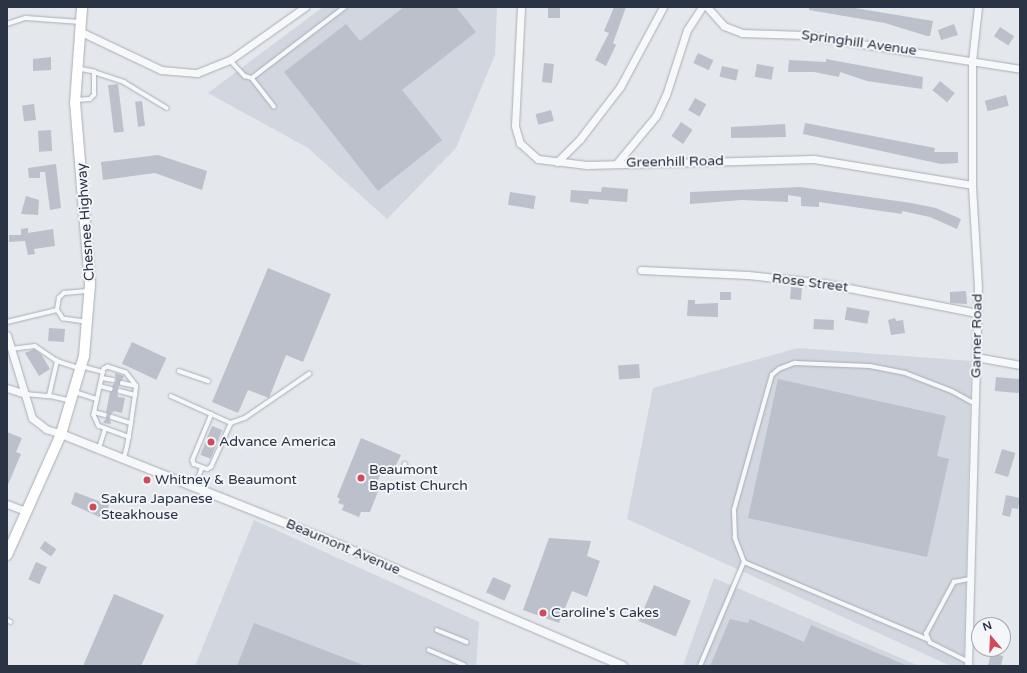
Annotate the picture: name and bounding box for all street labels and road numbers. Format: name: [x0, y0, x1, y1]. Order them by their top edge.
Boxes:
street label: Springhill Avenue: [800, 27, 918, 59]
street label: Greenhill Road: [626, 153, 724, 171]
street label: Chesnee Highway: [73, 162, 99, 282]
street label: Rose Street: [771, 270, 849, 296]
street label: Garner Road: [968, 294, 986, 378]
street label: Beaumont Avenue: [283, 515, 403, 579]

